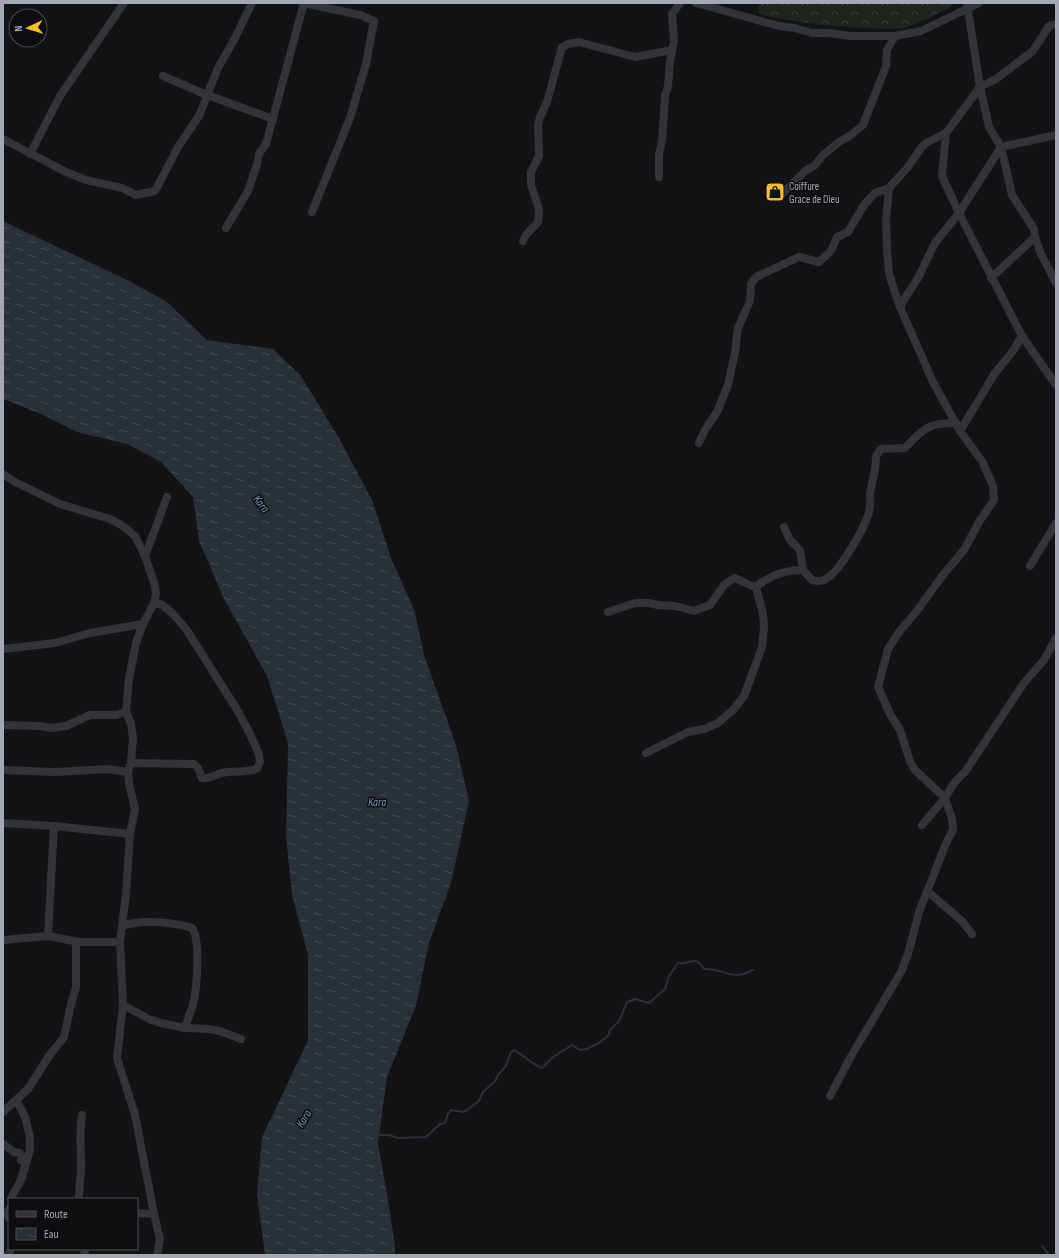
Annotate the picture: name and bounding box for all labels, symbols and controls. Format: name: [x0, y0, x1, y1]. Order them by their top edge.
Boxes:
north arrow: [8, 8, 48, 48]
text: N: [12, 25, 25, 32]
place label: Coiffure Grace de Dieu: [789, 180, 840, 206]
shop icon: Coiffure Grace de Dieu: [764, 181, 786, 203]
water label: Kara: [250, 492, 273, 516]
water label: Kara: [368, 795, 386, 810]
water label: Kara: [293, 1107, 315, 1131]
legend: [8, 1198, 138, 1250]
text: Route: [44, 1207, 68, 1222]
text: Eau: [44, 1227, 58, 1242]

